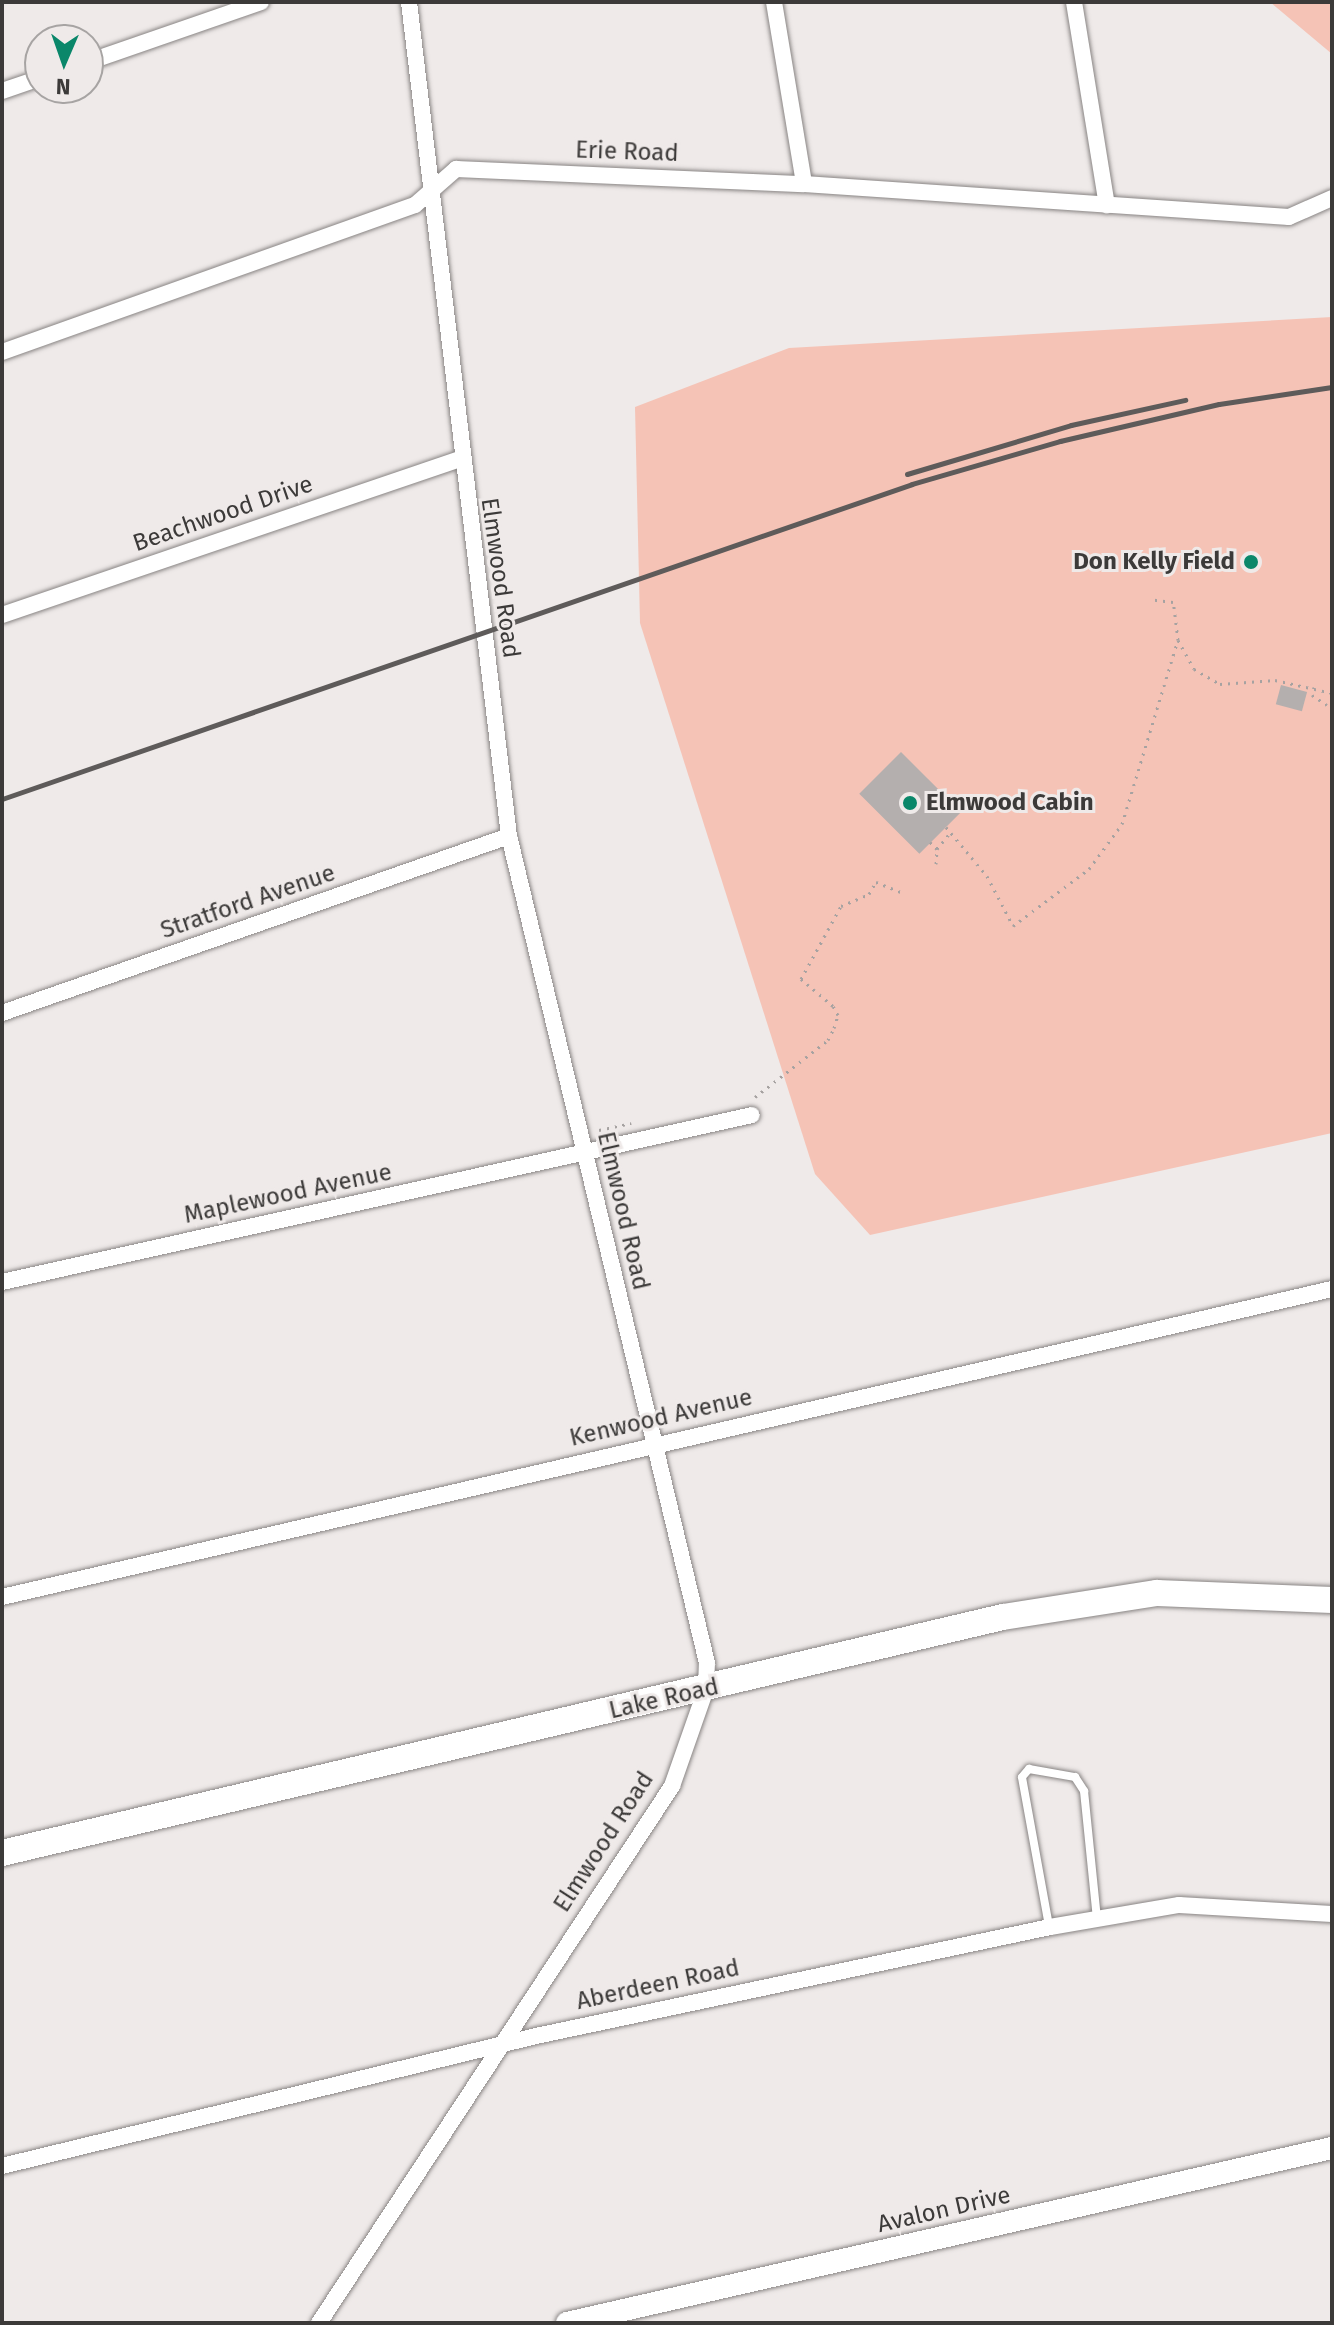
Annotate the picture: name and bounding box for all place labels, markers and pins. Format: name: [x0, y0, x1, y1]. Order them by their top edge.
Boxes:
place label: Don Kelly Field: [1073, 548, 1235, 576]
marker: Don Kelly Field: [1242, 553, 1260, 571]
place label: Elmwood Cabin: [926, 789, 1094, 817]
marker: Elmwood Cabin: [901, 794, 919, 812]

